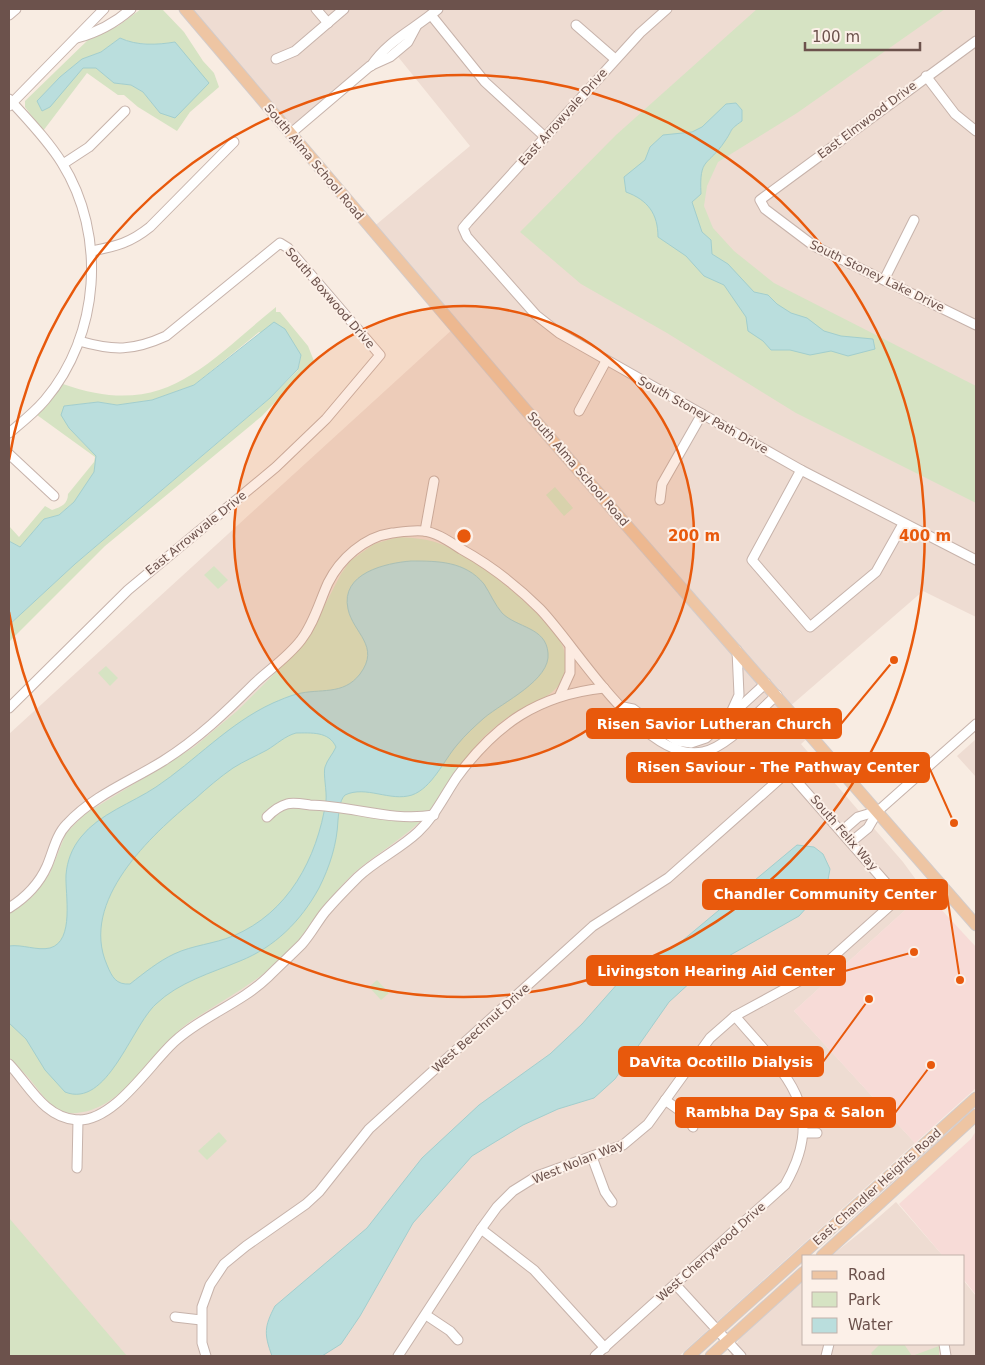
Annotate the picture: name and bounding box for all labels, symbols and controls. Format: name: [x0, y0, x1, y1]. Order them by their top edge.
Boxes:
scale bar: [805, 20, 920, 52]
text: 100 m: [812, 28, 860, 46]
street label: East Arrowvale Drive: [516, 66, 610, 168]
street label: East Elmwood Drive: [815, 78, 919, 162]
street label: South Alma School Road: [261, 101, 367, 223]
street label: South Stoney Lake Drive: [807, 237, 947, 315]
street label: South Boxwood Drive: [282, 245, 378, 351]
street label: South Stoney Path Drive: [636, 373, 770, 457]
street label: South Alma School Road: [525, 409, 631, 529]
street label: East Arrowvale Drive: [143, 488, 249, 578]
centre of rings: [455, 527, 473, 545]
text: 200 m: [668, 527, 720, 545]
text: 400 m: [899, 527, 951, 545]
callout: Risen Savior Lutheran Church: [587, 709, 841, 738]
text: Risen Savior Lutheran Church: [597, 716, 831, 732]
callout: Risen Saviour - The Pathway Center: [627, 753, 929, 782]
text: Risen Saviour - The Pathway Center: [637, 759, 919, 775]
street label: South Felix Way: [807, 792, 881, 874]
callout: Chandler Community Center: [703, 880, 947, 909]
text: Chandler Community Center: [713, 886, 937, 902]
callout: Livingston Hearing Aid Center: [587, 956, 845, 985]
text: Livingston Hearing Aid Center: [597, 963, 835, 979]
street label: West Beechnut Drive: [429, 981, 533, 1075]
callout: DaVita Ocotillo Dialysis: [619, 1047, 823, 1076]
text: DaVita Ocotillo Dialysis: [629, 1054, 813, 1070]
callout: Rambha Day Spa & Salon: [676, 1098, 895, 1127]
text: Rambha Day Spa & Salon: [685, 1104, 885, 1120]
street label: East Chandler Heights Road: [810, 1126, 944, 1248]
street label: West Nolan Way: [530, 1137, 626, 1187]
street label: West Cherrywood Drive: [654, 1199, 768, 1305]
legend: [802, 1255, 965, 1345]
text: Road: [848, 1266, 886, 1284]
text: Park: [848, 1291, 881, 1309]
text: Water: [848, 1316, 893, 1334]

